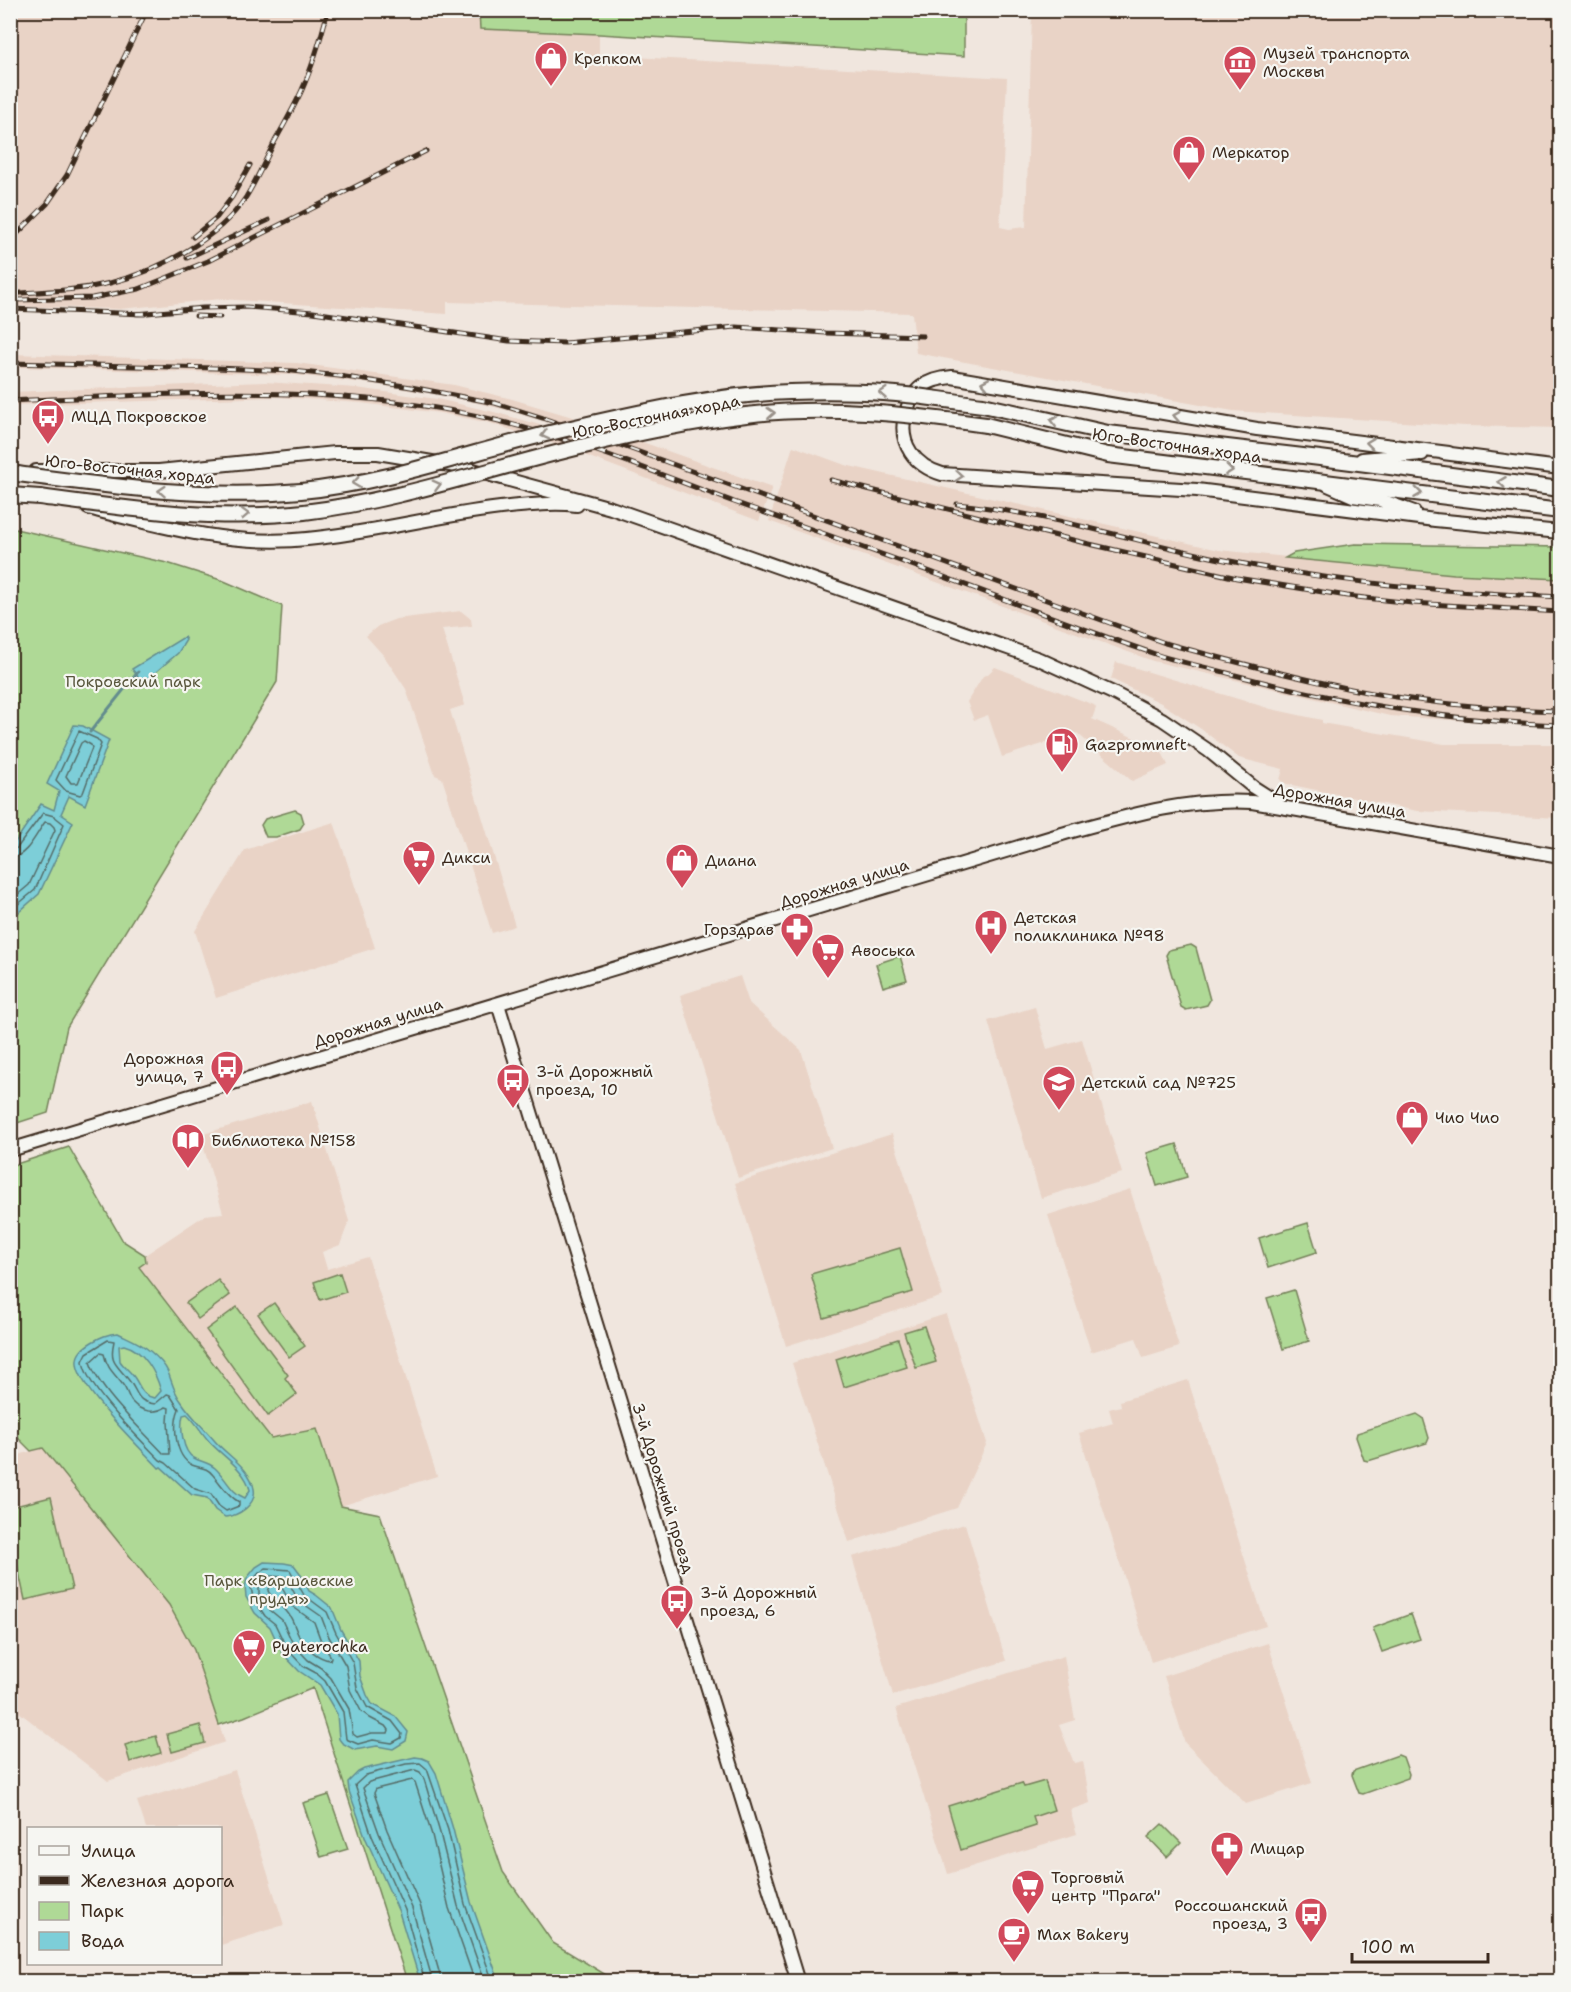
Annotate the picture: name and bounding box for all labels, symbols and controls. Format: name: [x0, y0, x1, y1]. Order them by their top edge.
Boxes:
shop icon: Крепком: [533, 40, 569, 87]
place label: Музей транспорта Москвы: [1263, 43, 1409, 82]
museum icon: Музей транспорта Москвы: [1222, 44, 1258, 91]
place label: Крепком: [574, 48, 641, 69]
shop icon: Меркатор: [1171, 134, 1207, 181]
place label: Меркатор: [1212, 142, 1289, 163]
one-way arrow: [980, 377, 989, 389]
one-way arrow: [878, 387, 887, 400]
street label: Юго-Восточная хорда: [570, 390, 742, 443]
bus stop icon: МЦД Покровское: [30, 398, 66, 445]
place label: МЦД Покровское: [71, 406, 207, 427]
one-way arrow: [766, 407, 775, 420]
one-way arrow: [1172, 410, 1182, 422]
one-way arrow: [1049, 415, 1059, 428]
street label: Юго-Восточная хорда: [1091, 423, 1263, 468]
one-way arrow: [540, 427, 550, 440]
one-way arrow: [1365, 437, 1374, 450]
street label: Юго-Восточная хорда: [44, 450, 216, 489]
one-way arrow: [1224, 463, 1234, 475]
one-way arrow: [954, 469, 964, 482]
one-way arrow: [351, 476, 361, 488]
one-way arrow: [1498, 476, 1507, 489]
one-way arrow: [432, 480, 442, 493]
one-way arrow: [157, 485, 166, 498]
one-way arrow: [1413, 486, 1423, 499]
one-way arrow: [240, 508, 249, 521]
park label: Покровский парк: [66, 671, 201, 692]
fuel station icon: Gazpromneft: [1044, 726, 1080, 773]
place label: Gazpromneft: [1085, 734, 1187, 755]
street label: Дорожная улица: [1272, 779, 1408, 822]
supermarket icon: Дикси: [401, 839, 437, 886]
shop icon: Диана: [664, 842, 700, 889]
place label: Дикси: [442, 847, 491, 868]
place label: Диана: [705, 850, 757, 871]
street label: Дорожная улица: [777, 854, 911, 913]
place label: Детская поликлиника №98: [1014, 907, 1165, 946]
hospital icon: Детская поликлиника №98: [973, 908, 1009, 955]
pharmacy icon: Горздрав: [779, 911, 815, 958]
place label: Горздрав: [704, 919, 774, 940]
supermarket icon: Авоська: [810, 932, 846, 979]
place label: Авоська: [851, 940, 915, 961]
street label: Дорожная улица: [311, 993, 445, 1052]
place label: Дорожная улица, 7: [124, 1048, 204, 1087]
bus stop icon: Дорожная улица, 7: [209, 1049, 245, 1096]
place label: 3-й Дорожный проезд, 10: [536, 1061, 653, 1100]
bus stop icon: 3-й Дорожный проезд, 10: [495, 1062, 531, 1109]
school or university icon: Детский сад №725: [1041, 1064, 1077, 1111]
place label: Детский сад №725: [1082, 1072, 1236, 1093]
shop icon: Чио Чио: [1394, 1099, 1430, 1146]
place label: Чио Чио: [1435, 1107, 1499, 1128]
library icon: Библиотека №158: [170, 1122, 206, 1169]
place label: Библиотека №158: [211, 1130, 356, 1151]
street label: 3-й Дорожный проезд: [628, 1400, 699, 1576]
park label: Парк «Варшавские пруды»: [204, 1570, 354, 1609]
place label: 3-й Дорожный проезд, 6: [700, 1582, 817, 1621]
bus stop icon: 3-й Дорожный проезд, 6: [659, 1583, 695, 1630]
supermarket icon: Pyaterochka: [231, 1628, 267, 1675]
place label: Pyaterochka: [272, 1636, 368, 1657]
legend: [27, 1827, 222, 1965]
pharmacy icon: Мицар: [1209, 1830, 1245, 1877]
place label: Мицар: [1250, 1838, 1305, 1859]
text: Улица: [81, 1839, 135, 1863]
place label: Торговый центр "Прага": [1051, 1867, 1161, 1906]
supermarket icon: Торговый центр "Прага": [1010, 1868, 1046, 1915]
text: Железная дорога: [81, 1869, 234, 1893]
place label: Россошанский проезд, 3: [1174, 1895, 1288, 1934]
bus stop icon: Россошанский проезд, 3: [1293, 1896, 1329, 1943]
text: Парк: [81, 1899, 124, 1923]
cafe icon: Max Bakery: [996, 1916, 1032, 1963]
place label: Max Bakery: [1037, 1924, 1129, 1945]
scale bar: [1352, 1926, 1488, 1964]
text: Вода: [81, 1929, 124, 1953]
text: 100 m: [1361, 1935, 1415, 1959]

